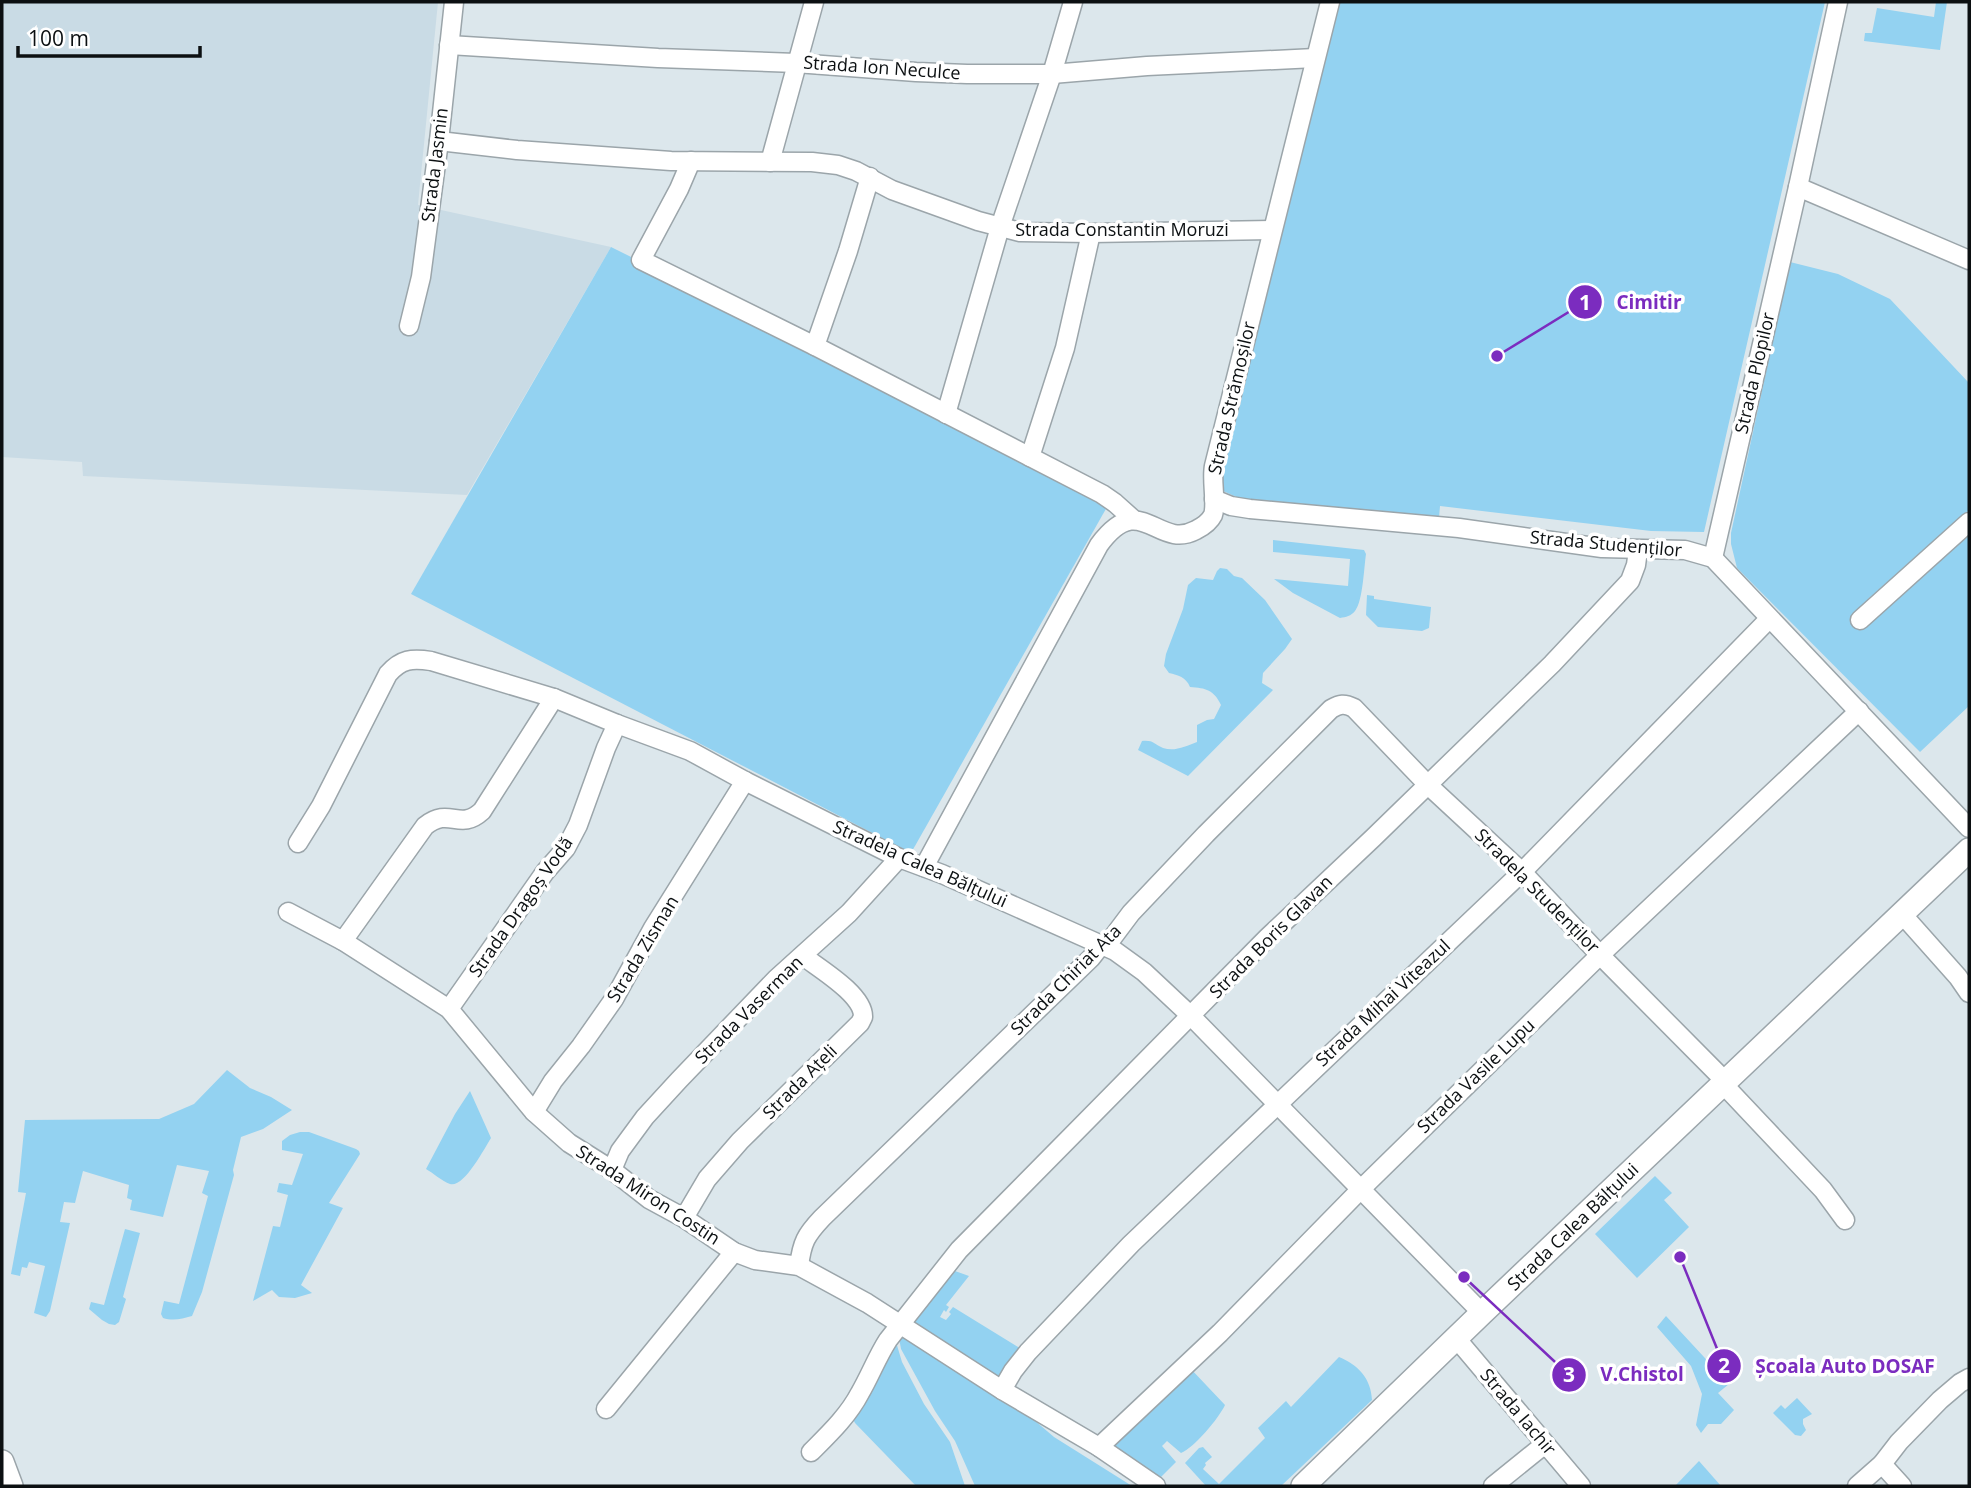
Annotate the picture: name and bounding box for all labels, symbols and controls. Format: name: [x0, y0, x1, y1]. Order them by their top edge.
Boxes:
scale bar: [18, 14, 200, 58]
text: 100 m: [28, 24, 89, 52]
street label: Strada Ion Neculce: [803, 50, 961, 84]
street label: Strada Jasmin: [415, 106, 453, 223]
street label: Strada Constantin Moruzi: [1015, 217, 1229, 241]
callout: Cimitir: [1568, 282, 1696, 322]
text: 1: [1579, 288, 1591, 316]
text: Cimitir: [1616, 289, 1682, 315]
street label: Strada Plopilor: [1728, 309, 1780, 436]
street label: Strada Strămoșilor: [1202, 318, 1260, 477]
street label: Strada Studenților: [1529, 524, 1684, 562]
street label: Stradela Calea Bălțului: [829, 814, 1011, 912]
street label: Stradela Studenților: [1470, 823, 1606, 958]
street label: Strada Dragoș Vodă: [463, 831, 578, 981]
street label: Strada Boris Glavan: [1204, 870, 1337, 1003]
street label: Strada Zisman: [601, 891, 683, 1006]
street label: Strada Chiriat Ata: [1005, 919, 1126, 1040]
street label: Strada Mihai Viteazul: [1310, 933, 1455, 1071]
street label: Strada Vaserman: [689, 950, 808, 1069]
street label: Strada Vasile Lupu: [1411, 1013, 1539, 1138]
street label: Strada Ațeli: [757, 1039, 842, 1124]
street label: Strada Miron Costin: [572, 1139, 725, 1250]
street label: Strada Calea Bălțului: [1501, 1157, 1643, 1295]
callout: Școala Auto DOSAF: [1706, 1346, 1948, 1386]
text: 2: [1718, 1351, 1730, 1379]
text: Școala Auto DOSAF: [1755, 1353, 1935, 1379]
callout: V.Chistol: [1552, 1355, 1698, 1395]
text: 3: [1563, 1360, 1575, 1388]
text: V.Chistol: [1600, 1361, 1684, 1387]
street label: Strada Iachir: [1476, 1363, 1562, 1460]

